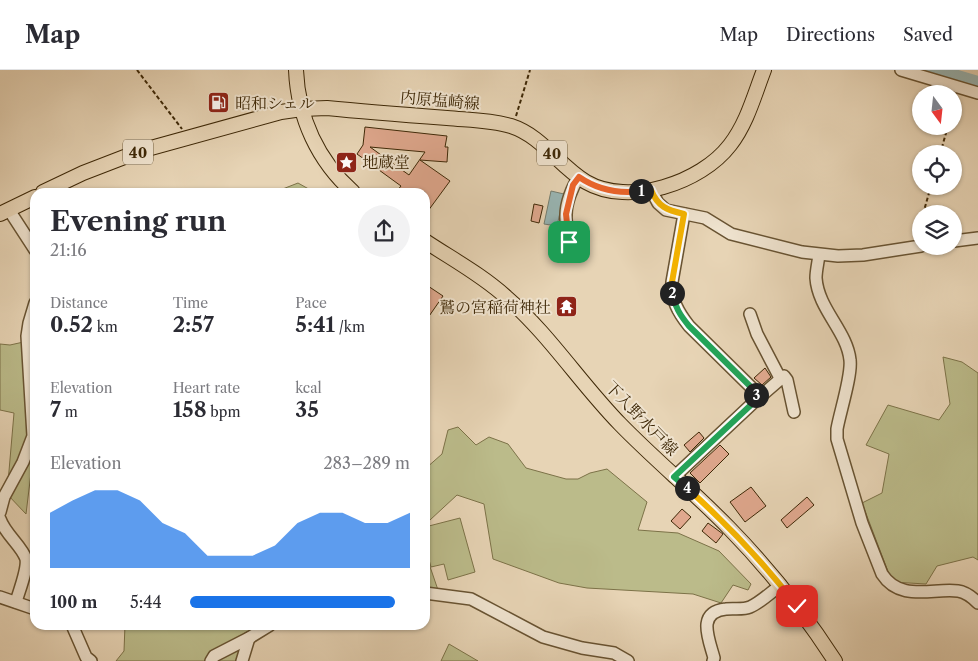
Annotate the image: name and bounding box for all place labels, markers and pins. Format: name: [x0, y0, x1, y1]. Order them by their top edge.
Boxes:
fuel station icon: 昭和シェル: [207, 91, 231, 115]
place label: 昭和シェル: [235, 93, 315, 113]
place icon: 地蔵堂: [334, 150, 358, 174]
place label: 地蔵堂: [362, 152, 410, 172]
pin: 1: [628, 178, 654, 204]
pin: [548, 221, 590, 263]
pin: 2: [660, 280, 684, 306]
temple icon: 鷲の宮稲荷神社: [555, 295, 579, 319]
place label: 鷲の宮稲荷神社: [439, 297, 551, 317]
pin: 3: [744, 382, 768, 408]
pin: 4: [674, 476, 700, 500]
pin: [776, 585, 818, 627]

